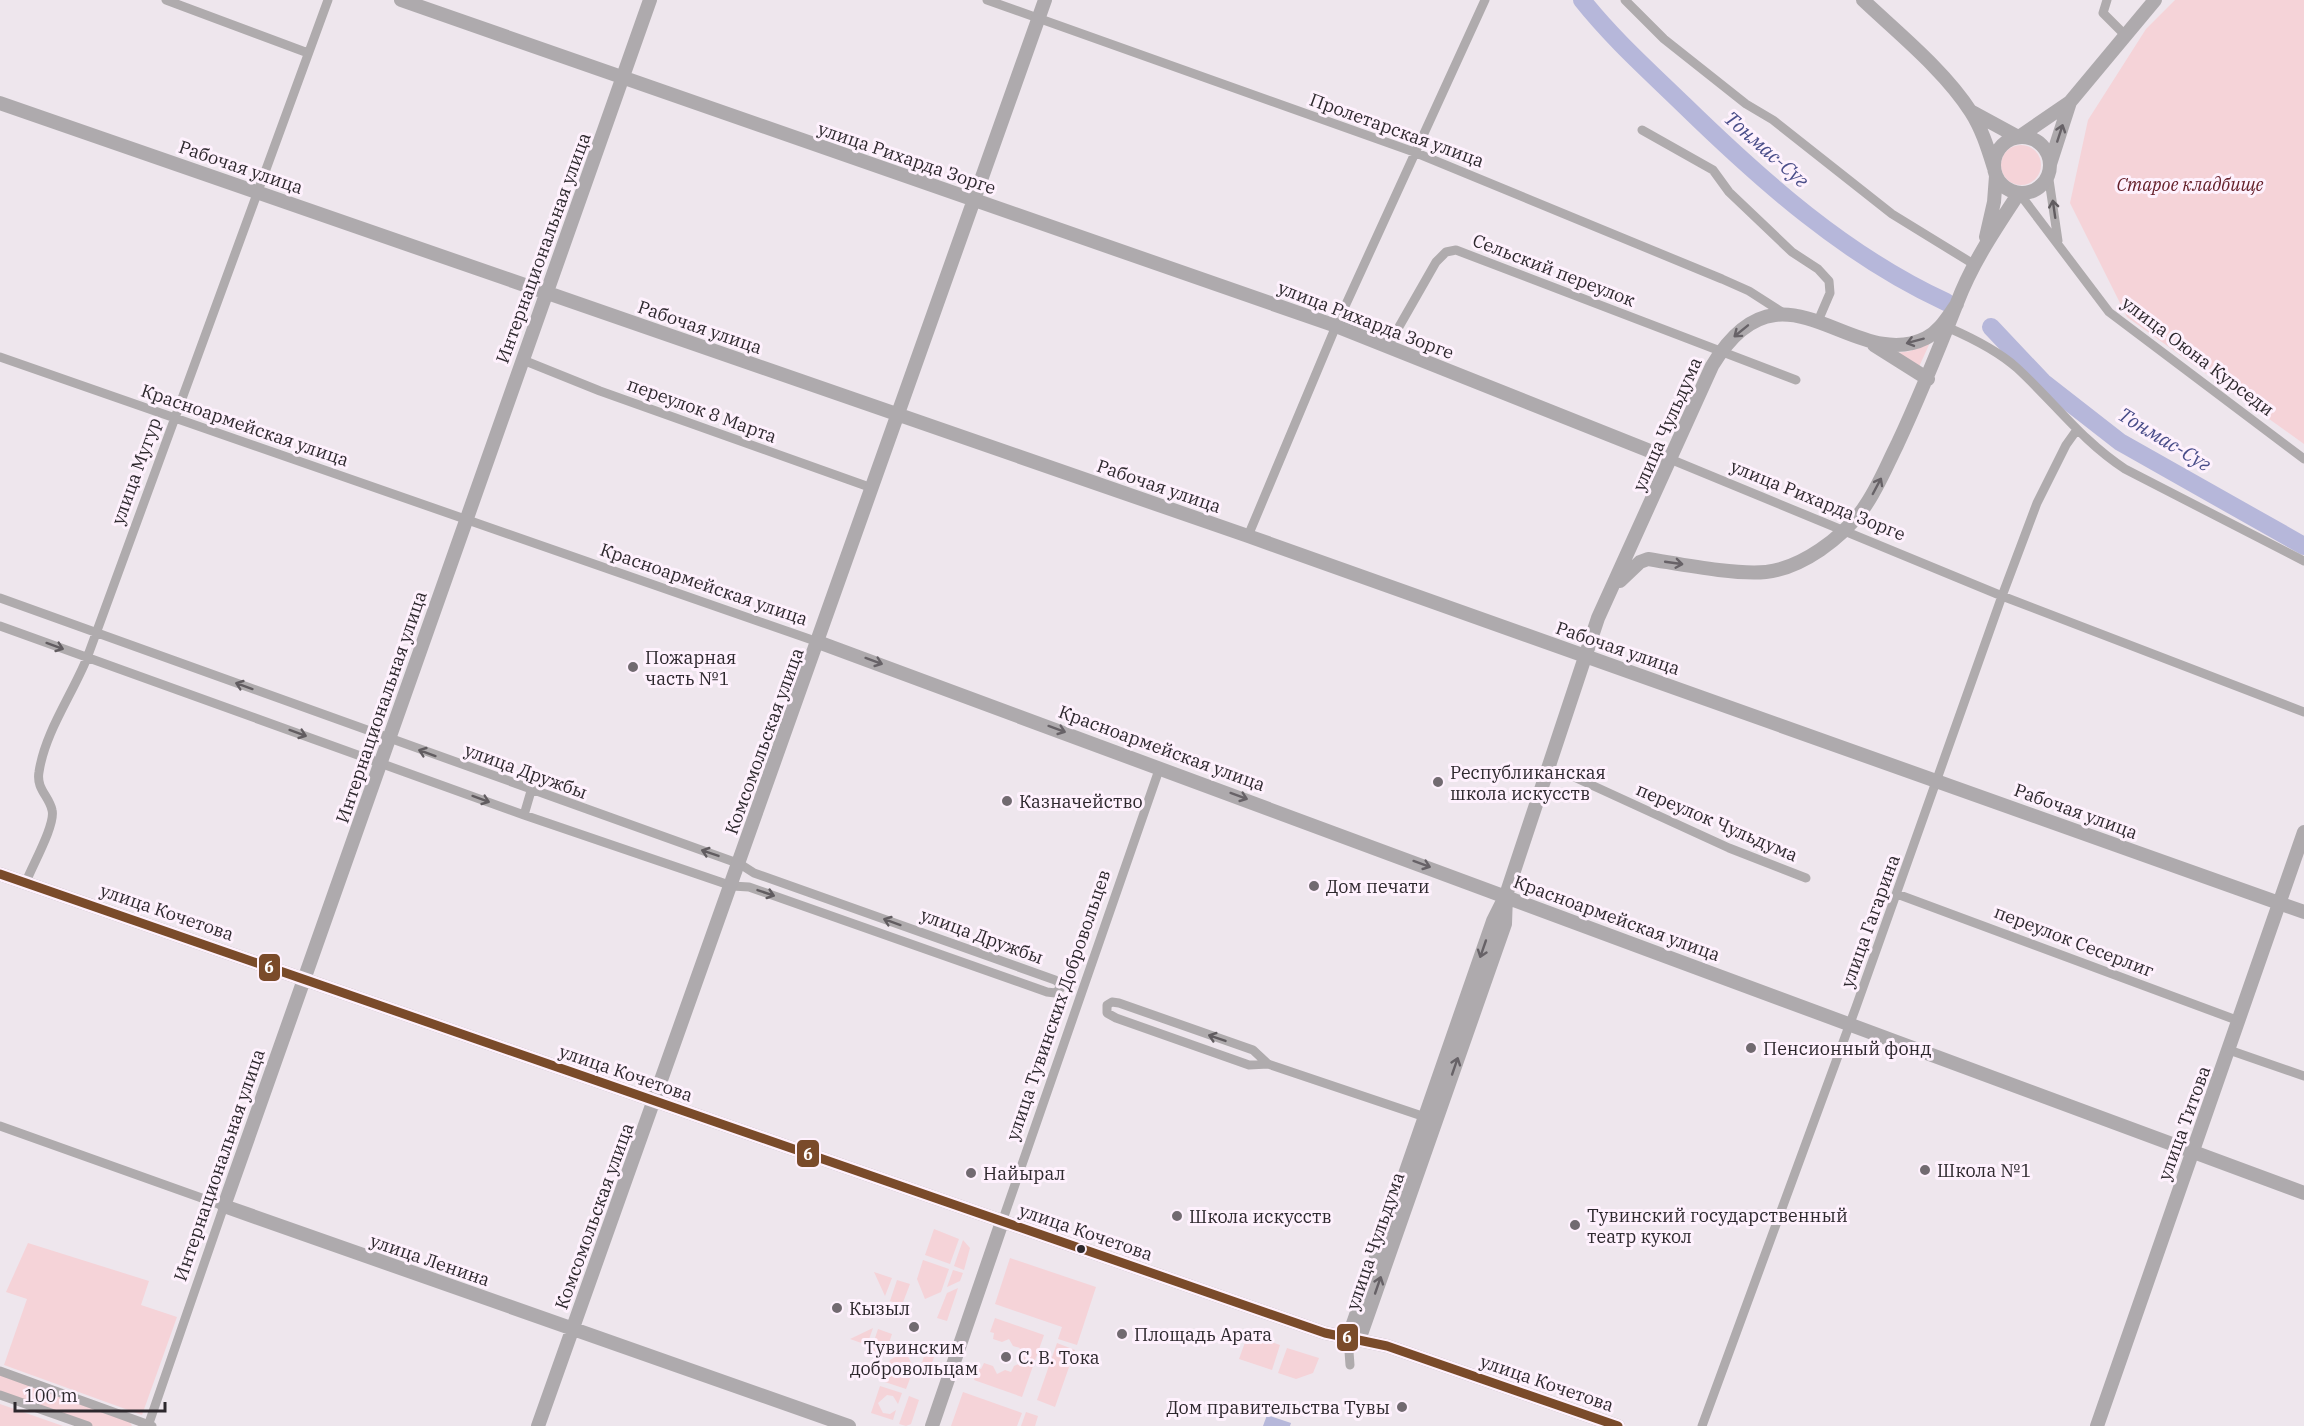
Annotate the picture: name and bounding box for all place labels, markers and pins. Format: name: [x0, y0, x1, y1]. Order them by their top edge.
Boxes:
place label: Пожарная часть №1: [645, 646, 736, 690]
marker: Пожарная часть №1: [626, 660, 640, 674]
place label: Республиканская школа искусств: [1450, 761, 1606, 805]
marker: Республиканская школа искусств: [1431, 775, 1445, 789]
place label: Казначейство: [1019, 790, 1143, 813]
marker: Казначейство: [1000, 794, 1014, 808]
place label: Дом печати: [1326, 875, 1430, 898]
marker: Дом печати: [1307, 879, 1321, 893]
place label: Пенсионный фонд: [1763, 1037, 1931, 1060]
marker: Пенсионный фонд: [1744, 1041, 1758, 1055]
place label: Школа №1: [1937, 1159, 2031, 1182]
place label: Найырал: [983, 1162, 1065, 1185]
marker: Школа №1: [1918, 1163, 1932, 1177]
marker: Найырал: [964, 1166, 978, 1180]
place label: Тувинский государственный театр кукол: [1587, 1204, 1848, 1248]
place label: Школа искусств: [1189, 1205, 1332, 1228]
marker: Школа искусств: [1170, 1209, 1184, 1223]
marker: Тувинский государственный театр кукол: [1568, 1218, 1582, 1232]
unlabelled marker: [1075, 1243, 1087, 1255]
place label: Кызыл: [849, 1297, 910, 1320]
marker: Кызыл: [830, 1301, 844, 1315]
marker: Тувинским добровольцам: [907, 1320, 921, 1334]
place label: Площадь Арата: [1134, 1323, 1272, 1346]
marker: Площадь Арата: [1115, 1327, 1129, 1341]
place label: Тувинским добровольцам: [850, 1336, 978, 1380]
place label: С. В. Тока: [1018, 1346, 1100, 1369]
marker: С. В. Тока: [999, 1350, 1013, 1364]
place label: Дом правительства Тувы: [1166, 1396, 1390, 1419]
marker: Дом правительства Тувы: [1395, 1400, 1409, 1414]

